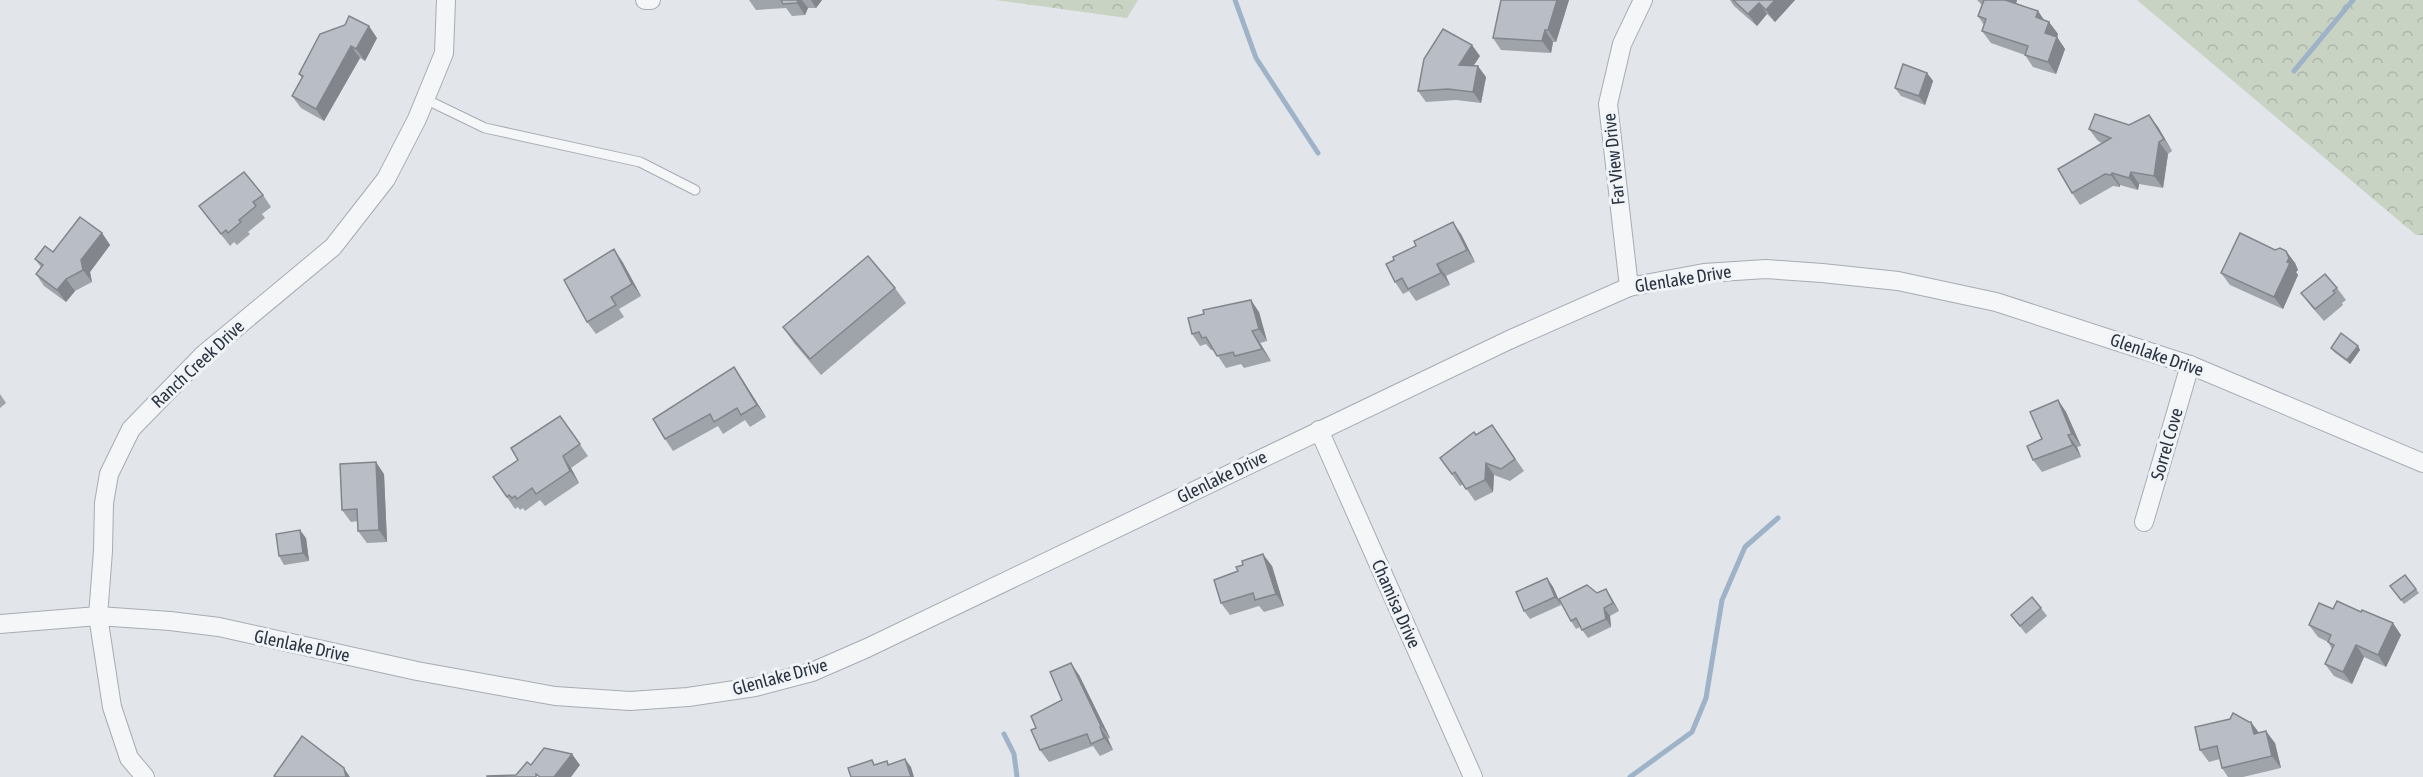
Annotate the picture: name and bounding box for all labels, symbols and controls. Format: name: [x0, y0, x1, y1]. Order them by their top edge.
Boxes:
street label: Far View Drive: [1598, 112, 1629, 206]
street label: Glenlake Drive: [1633, 261, 1733, 296]
street label: Ranch Creek Drive: [147, 315, 248, 412]
street label: Glenlake Drive: [2108, 329, 2207, 380]
street label: Sorrel Cove: [2146, 405, 2187, 482]
street label: Glenlake Drive: [1173, 446, 1270, 507]
street label: Chamisa Drive: [1368, 556, 1425, 651]
street label: Glenlake Drive: [252, 625, 352, 666]
street label: Glenlake Drive: [730, 654, 830, 699]

